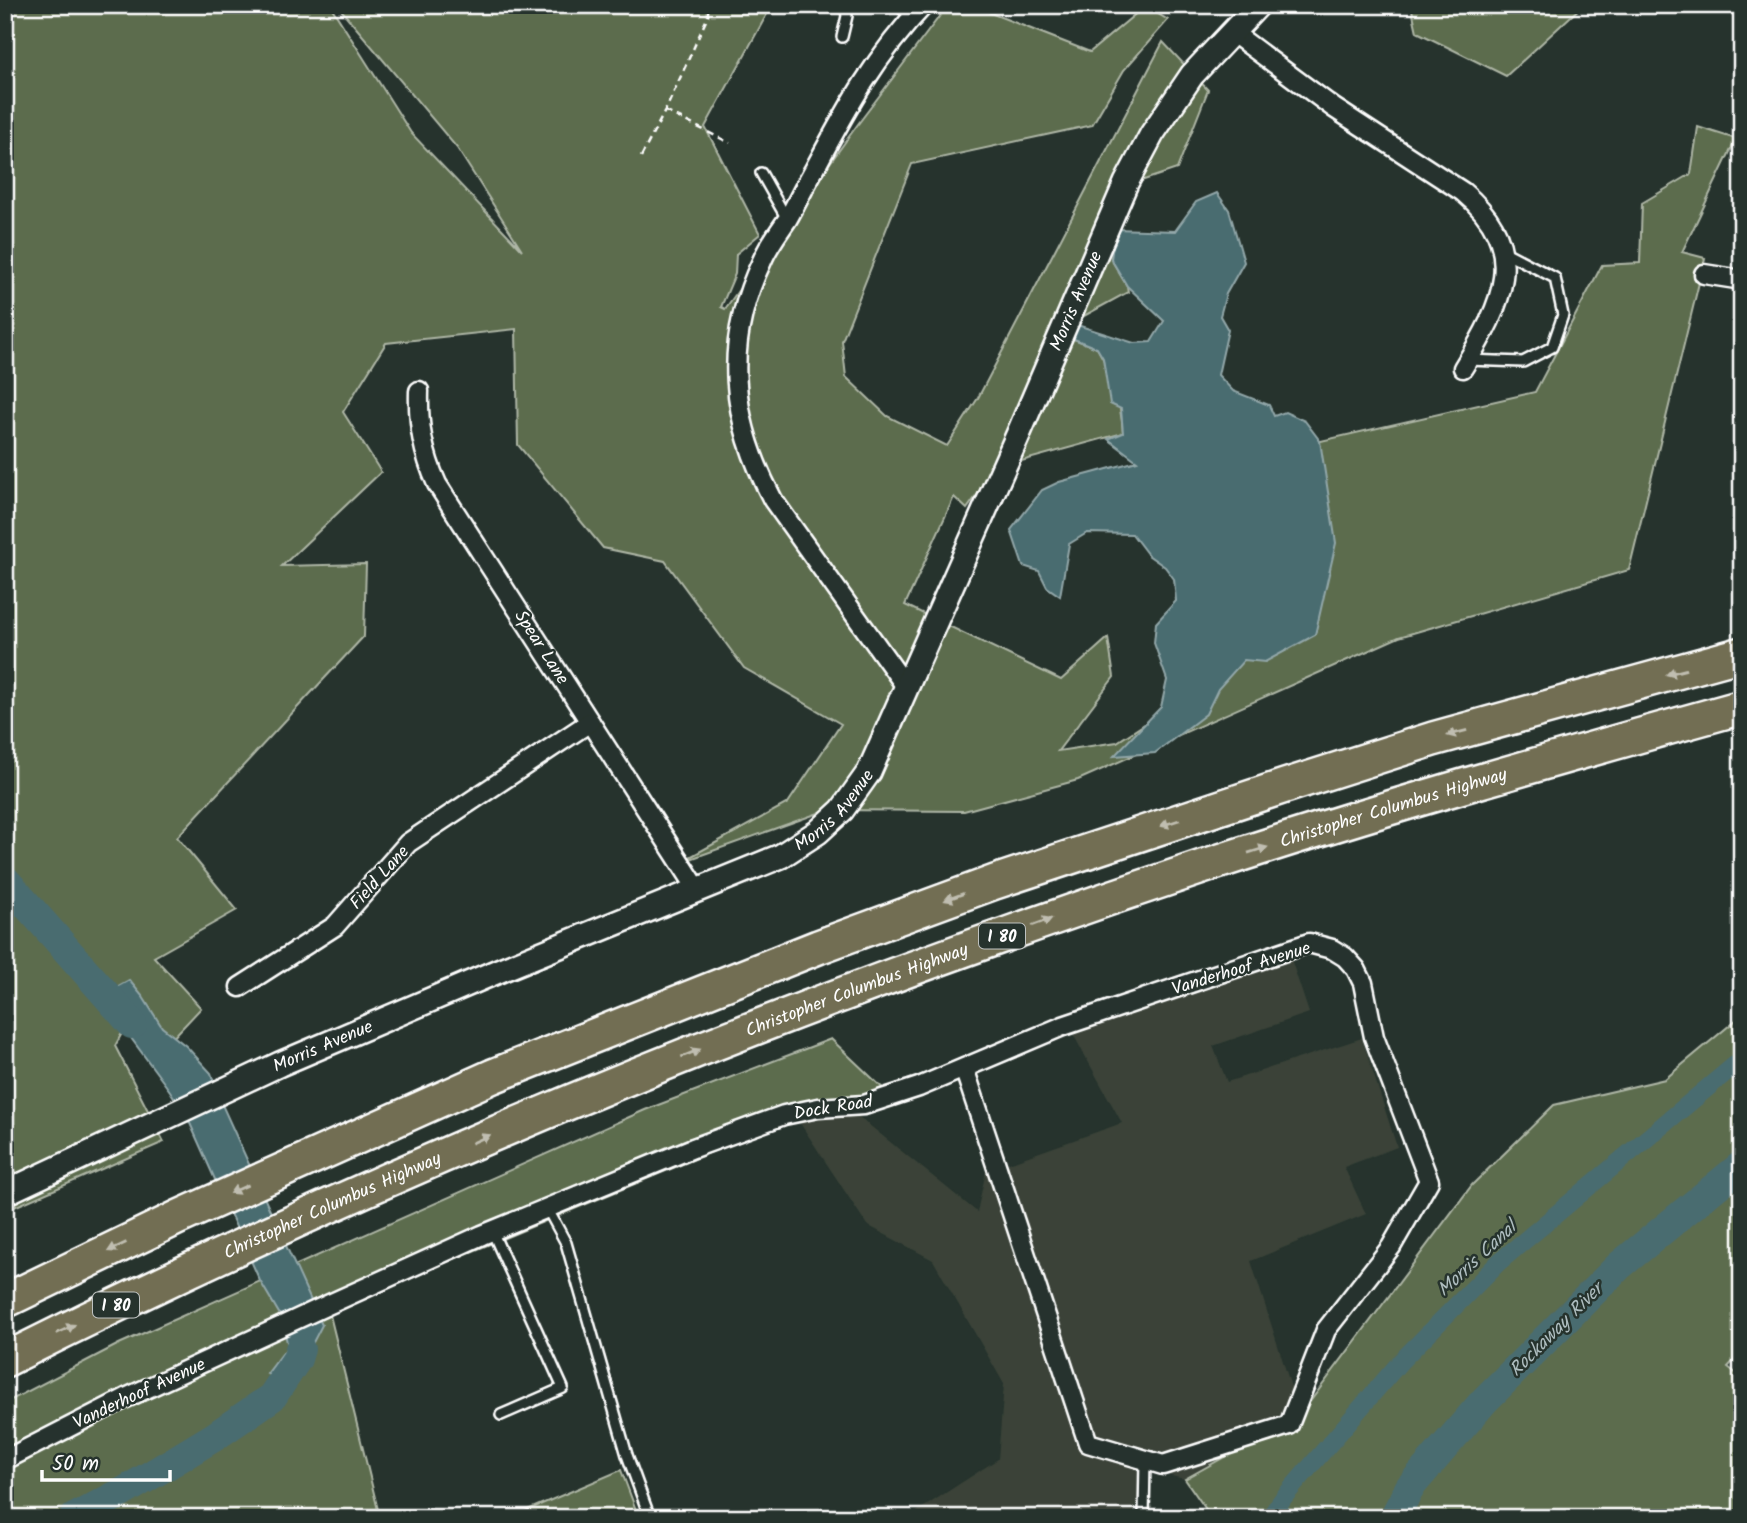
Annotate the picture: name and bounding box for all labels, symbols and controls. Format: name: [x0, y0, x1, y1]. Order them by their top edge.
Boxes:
street label: Morris Avenue: [1043, 247, 1111, 356]
street label: Spear Lane: [506, 605, 576, 691]
one-way arrow: [1665, 668, 1686, 678]
one-way arrow: [1445, 728, 1467, 739]
street label: Christopher Columbus Highway: [1276, 761, 1511, 857]
street label: Morris Avenue: [789, 764, 882, 860]
one-way arrow: [1159, 819, 1180, 829]
street label: Field Lane: [343, 839, 417, 917]
one-way arrow: [1247, 844, 1268, 854]
one-way arrow: [944, 892, 965, 903]
one-way arrow: [1032, 916, 1053, 927]
road number: I 80: [979, 924, 1025, 948]
street label: Vanderhoof Avenue: [1169, 935, 1314, 1004]
street label: Christopher Columbus Highway: [741, 936, 973, 1046]
street label: Morris Avenue: [268, 1013, 378, 1081]
one-way arrow: [681, 1047, 702, 1058]
street label: Dock Road: [792, 1088, 876, 1129]
one-way arrow: [470, 1133, 491, 1144]
street label: Christopher Columbus Highway: [219, 1145, 447, 1268]
one-way arrow: [229, 1184, 250, 1195]
water label: Morris Canal: [1430, 1212, 1527, 1305]
one-way arrow: [107, 1241, 127, 1252]
water label: Rockaway River: [1502, 1274, 1613, 1384]
road number: I 80: [93, 1292, 139, 1317]
one-way arrow: [56, 1324, 76, 1335]
street label: Vanderhoof Avenue: [68, 1351, 211, 1438]
scale bar: [42, 1439, 170, 1483]
text: 50 m: [52, 1448, 99, 1481]

